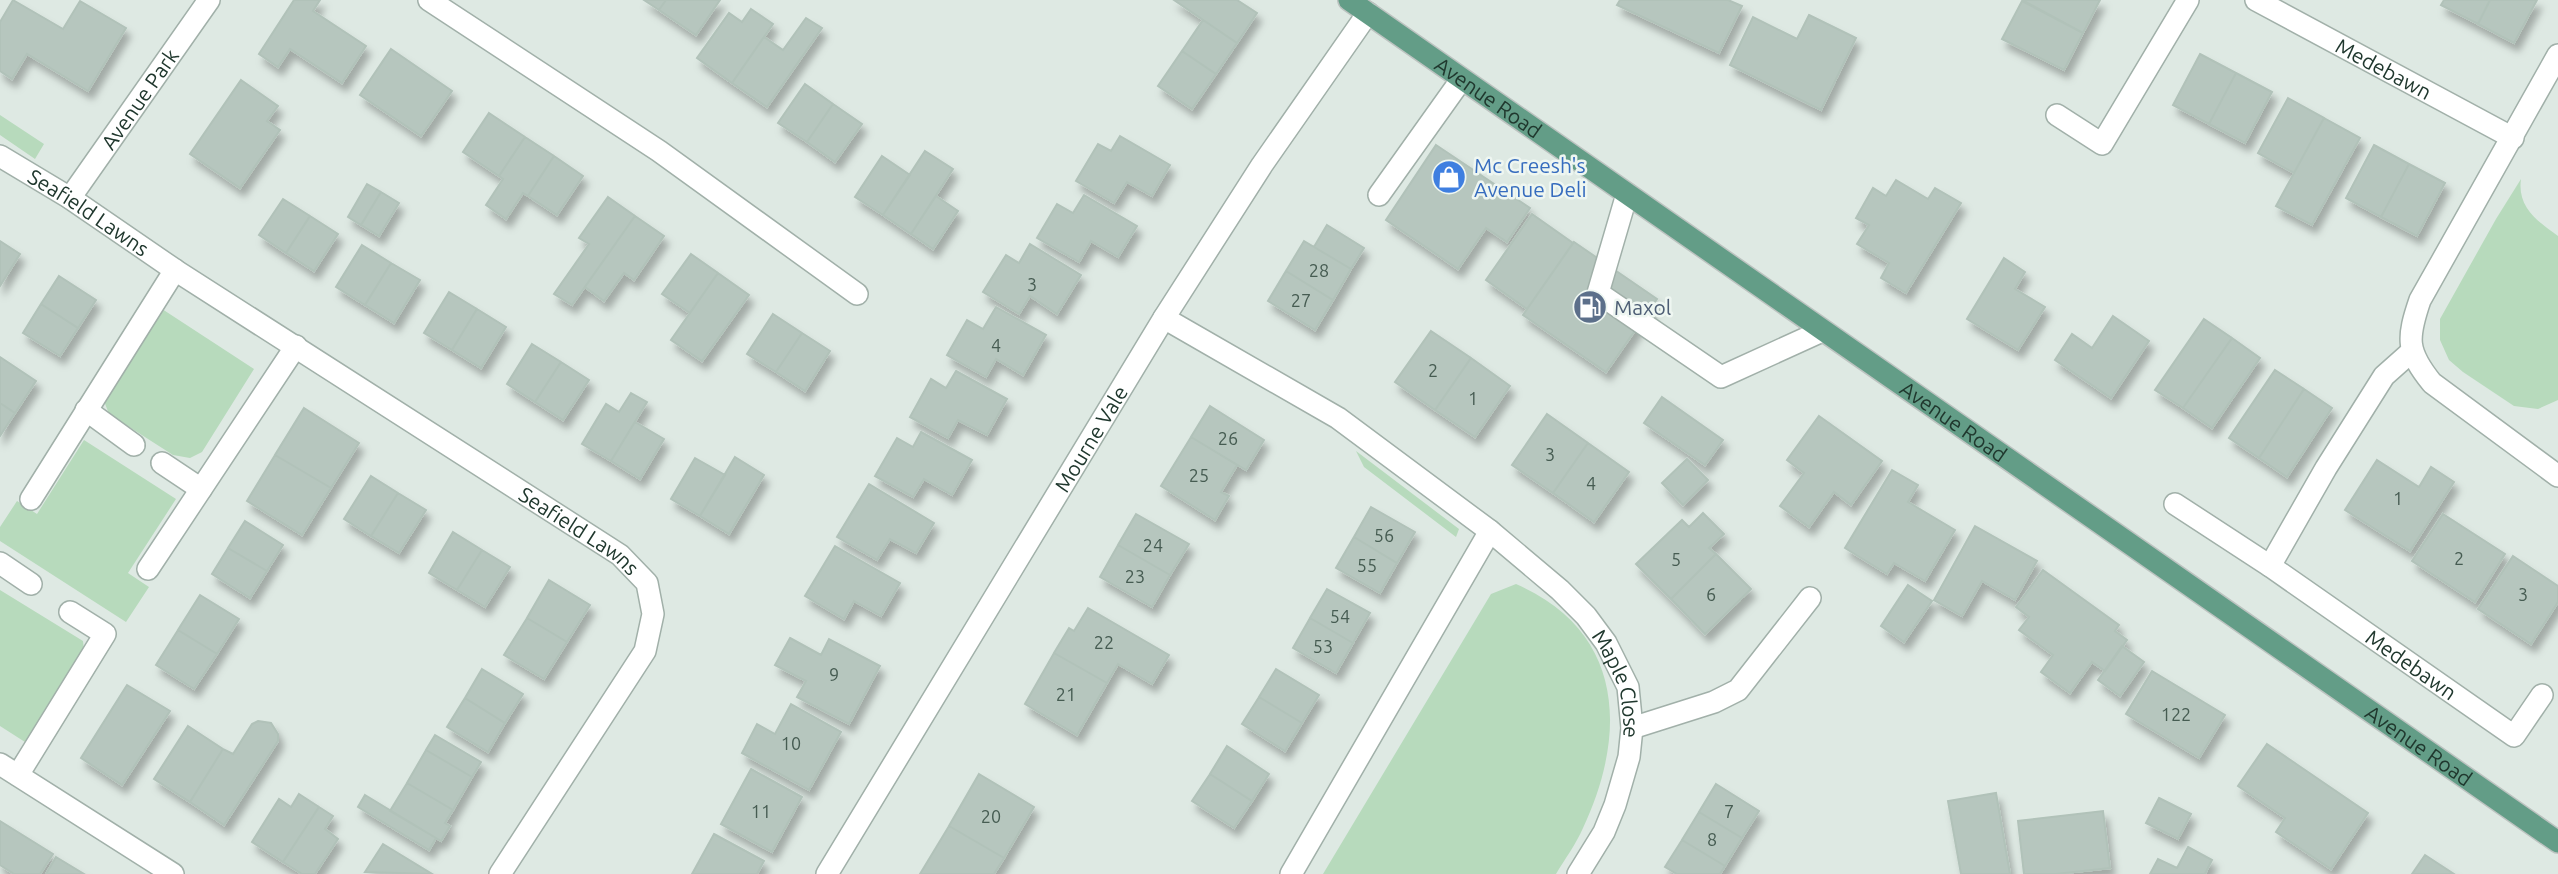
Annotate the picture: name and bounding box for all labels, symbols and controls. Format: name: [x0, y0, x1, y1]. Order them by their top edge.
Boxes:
street label: Medebawn: [2332, 33, 2436, 104]
street label: Avenue Park: [96, 44, 183, 154]
street label: Avenue Road: [1431, 52, 1546, 142]
place label: Mc Creesh's Avenue Deli: [1474, 153, 1587, 201]
shop icon: Mc Creesh's Avenue Deli: [1430, 158, 1468, 196]
street label: Seafield Lawns: [24, 164, 154, 261]
house number: 28: [1309, 260, 1329, 280]
house number: 3: [1027, 274, 1037, 294]
fuel station icon: Maxol: [1571, 288, 1609, 326]
house number: 27: [1291, 290, 1311, 310]
place label: Maxol: [1614, 295, 1671, 319]
house number: 4: [991, 335, 1001, 355]
house number: 2: [1428, 360, 1438, 380]
street label: Avenue Road: [1896, 376, 2012, 466]
street label: Mourne Vale: [1050, 381, 1132, 496]
house number: 1: [1468, 388, 1478, 408]
house number: 26: [1218, 428, 1238, 448]
house number: 3: [1545, 444, 1555, 464]
house number: 25: [1189, 465, 1209, 485]
house number: 4: [1586, 473, 1596, 493]
street label: Seafield Lawns: [515, 482, 644, 579]
house number: 1: [2393, 488, 2403, 508]
house number: 56: [1374, 525, 1394, 545]
house number: 24: [1143, 535, 1163, 555]
house number: 2: [2454, 548, 2464, 568]
house number: 5: [1671, 549, 1681, 569]
house number: 55: [1357, 555, 1377, 575]
house number: 23: [1125, 566, 1145, 586]
house number: 6: [1706, 584, 1716, 604]
house number: 3: [2518, 584, 2528, 604]
house number: 54: [1330, 606, 1350, 626]
street label: Maple Close: [1588, 624, 1644, 739]
street label: Medebawn: [2361, 625, 2461, 704]
house number: 22: [1094, 632, 1114, 652]
house number: 53: [1313, 636, 1333, 656]
house number: 9: [829, 664, 839, 684]
house number: 21: [1056, 684, 1076, 704]
street label: Avenue Road: [2361, 700, 2477, 791]
house number: 122: [2161, 704, 2191, 724]
house number: 10: [781, 733, 801, 753]
house number: 11: [751, 801, 771, 821]
house number: 7: [1724, 801, 1734, 821]
house number: 20: [981, 806, 1001, 826]
house number: 8: [1707, 829, 1717, 849]

